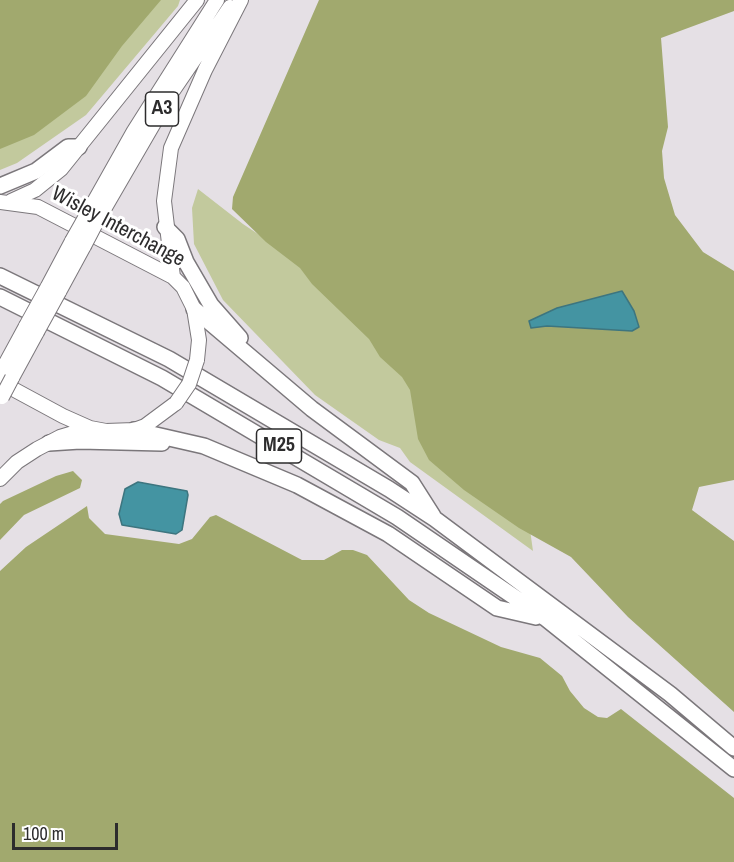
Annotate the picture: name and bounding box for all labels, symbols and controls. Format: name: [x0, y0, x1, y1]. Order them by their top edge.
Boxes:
road number: A3: [146, 92, 178, 126]
street label: Wisley Interchange: [47, 181, 189, 273]
road number: M25: [256, 429, 302, 463]
scale bar: [15, 811, 122, 849]
text: 100 m: [23, 821, 64, 846]

